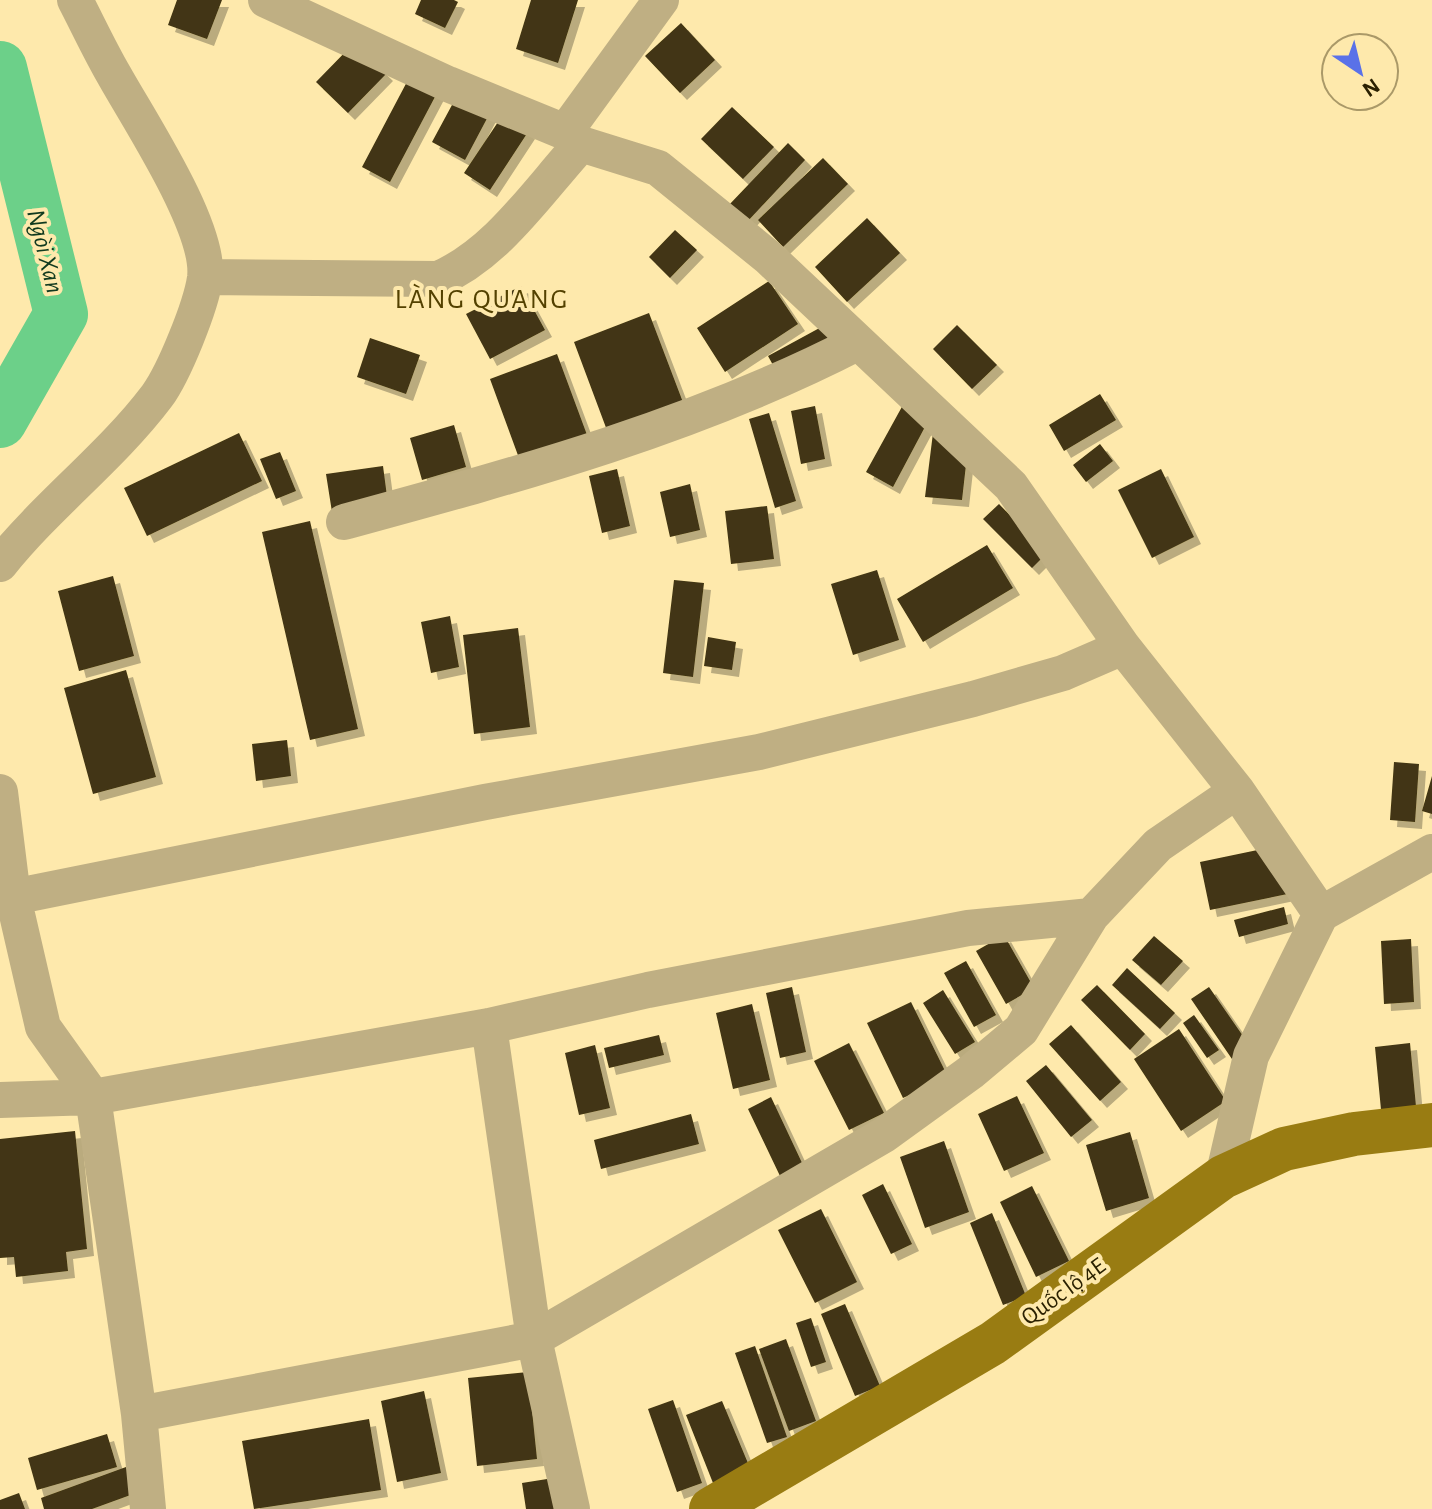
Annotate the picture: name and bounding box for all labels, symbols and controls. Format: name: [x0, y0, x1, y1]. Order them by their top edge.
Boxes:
north arrow: [1320, 32, 1400, 112]
text: N: [1358, 74, 1383, 101]
water label: Ngòi Xan: [22, 207, 68, 296]
district label: LÀNG QUANG: [395, 283, 569, 314]
street label: Quốc lộ 4E: [1017, 1253, 1110, 1330]

